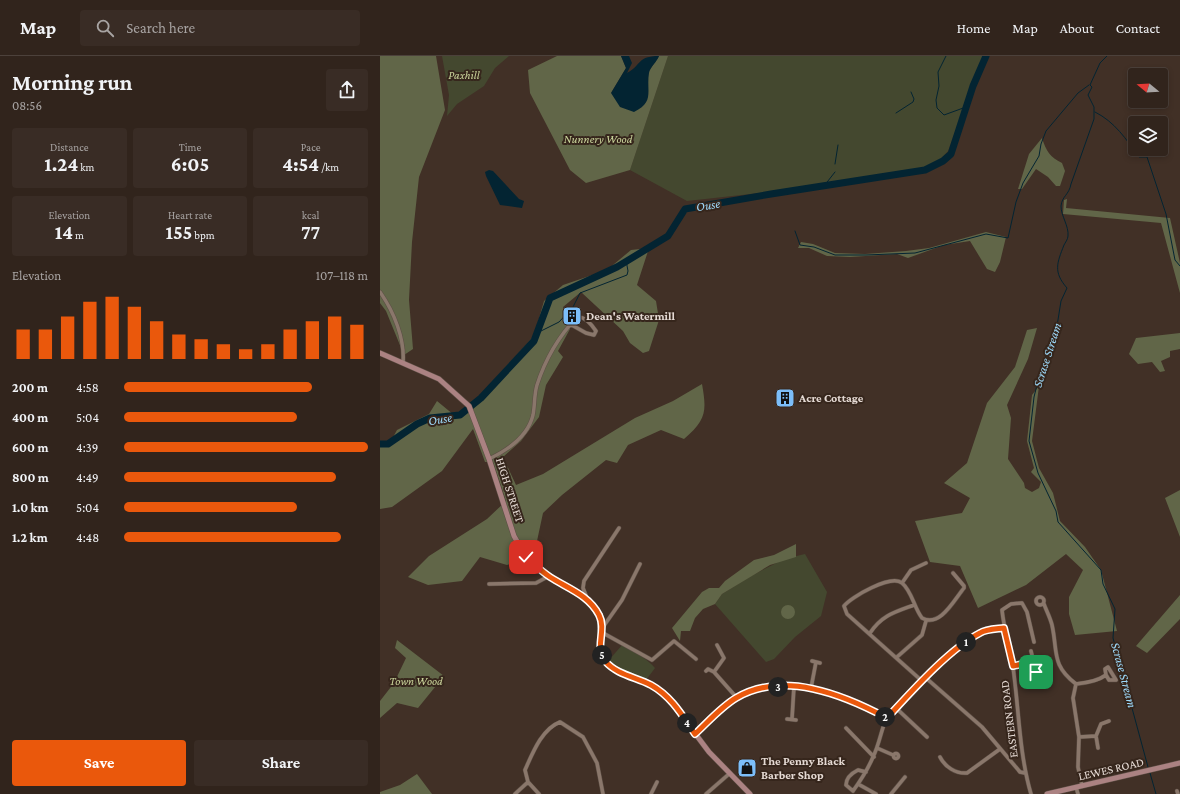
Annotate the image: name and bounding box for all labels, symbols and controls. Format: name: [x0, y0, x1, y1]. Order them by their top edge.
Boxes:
search box: [80, 10, 360, 46]
text: Map: [20, 17, 56, 38]
icon: search: [94, 17, 116, 39]
text: Search here: [126, 20, 195, 36]
text: Home: [957, 20, 990, 36]
text: Map: [1012, 20, 1038, 36]
text: About: [1060, 20, 1094, 36]
text: Contact: [1116, 20, 1160, 36]
park label: Paxhill: [448, 68, 481, 82]
north arrow: [1128, 68, 1168, 108]
map controls: [1128, 68, 1168, 156]
button: share: [326, 69, 368, 111]
text: Morning run: [12, 70, 132, 95]
text: 08:56: [12, 98, 42, 113]
button: layers: [1128, 116, 1168, 156]
park label: Nunnery Wood: [564, 132, 633, 146]
text: Distance: [50, 141, 89, 153]
text: Time: [179, 141, 201, 153]
text: Pace: [301, 141, 321, 153]
text: 1.24: [44, 153, 78, 175]
text: 6:05: [171, 153, 209, 175]
text: 4:54: [282, 153, 319, 175]
text: km: [78, 161, 94, 173]
text: /km: [319, 161, 339, 173]
water label: Ouse: [695, 196, 721, 214]
text: Elevation: [49, 209, 90, 221]
text: Heart rate: [168, 209, 212, 221]
text: kcal: [302, 209, 320, 221]
text: 14: [55, 221, 73, 243]
text: 155: [165, 221, 192, 243]
text: 77: [301, 221, 320, 243]
text: m: [73, 229, 84, 241]
text: bpm: [192, 229, 215, 241]
text: Elevation: [12, 268, 61, 283]
text: 107–118 m: [316, 268, 368, 283]
building icon: Dean's Watermill: [561, 305, 583, 327]
place label: Dean's Watermill: [586, 309, 676, 323]
water label: Scrase Stream: [1029, 320, 1065, 389]
text: 200 m: [12, 380, 48, 395]
text: 4:58: [76, 380, 99, 395]
building icon: Acre Cottage: [774, 387, 796, 409]
place label: Acre Cottage: [798, 391, 864, 405]
text: 400 m: [12, 410, 48, 425]
text: 5:04: [76, 410, 99, 425]
water label: Ouse: [427, 410, 453, 428]
text: 600 m: [12, 440, 48, 455]
text: 4:39: [76, 440, 98, 455]
street label: HIGH STREET: [493, 456, 527, 525]
text: 800 m: [12, 470, 49, 485]
text: 4:49: [76, 470, 99, 485]
text: 1.0 km: [12, 500, 49, 515]
text: 5:04: [76, 500, 99, 515]
text: 1.2 km: [12, 530, 48, 545]
text: 4:48: [76, 530, 99, 545]
pin: [509, 540, 543, 574]
icon: check: [515, 546, 537, 568]
pin: 1: [956, 632, 976, 652]
text: 1: [964, 636, 968, 648]
water label: Scrase Stream: [1108, 641, 1140, 710]
pin: 5: [592, 645, 612, 665]
text: 5: [599, 649, 605, 661]
pin: [1019, 655, 1053, 689]
icon: arrive: [1025, 661, 1047, 683]
park label: Town Wood: [389, 674, 443, 688]
pin: 3: [768, 677, 788, 697]
street label: EASTERN ROAD: [997, 679, 1021, 759]
text: 3: [775, 681, 781, 693]
pin: 2: [875, 707, 895, 727]
text: 2: [882, 711, 888, 723]
pin: 4: [677, 713, 697, 733]
text: 4: [684, 717, 690, 729]
button: Save: [12, 740, 186, 786]
button: Share: [194, 740, 368, 786]
place label: The Penny Black Barber Shop: [761, 754, 846, 782]
street label: LEWES ROAD: [1077, 755, 1145, 783]
shop icon: The Penny Black Barber Shop: [736, 757, 758, 779]

